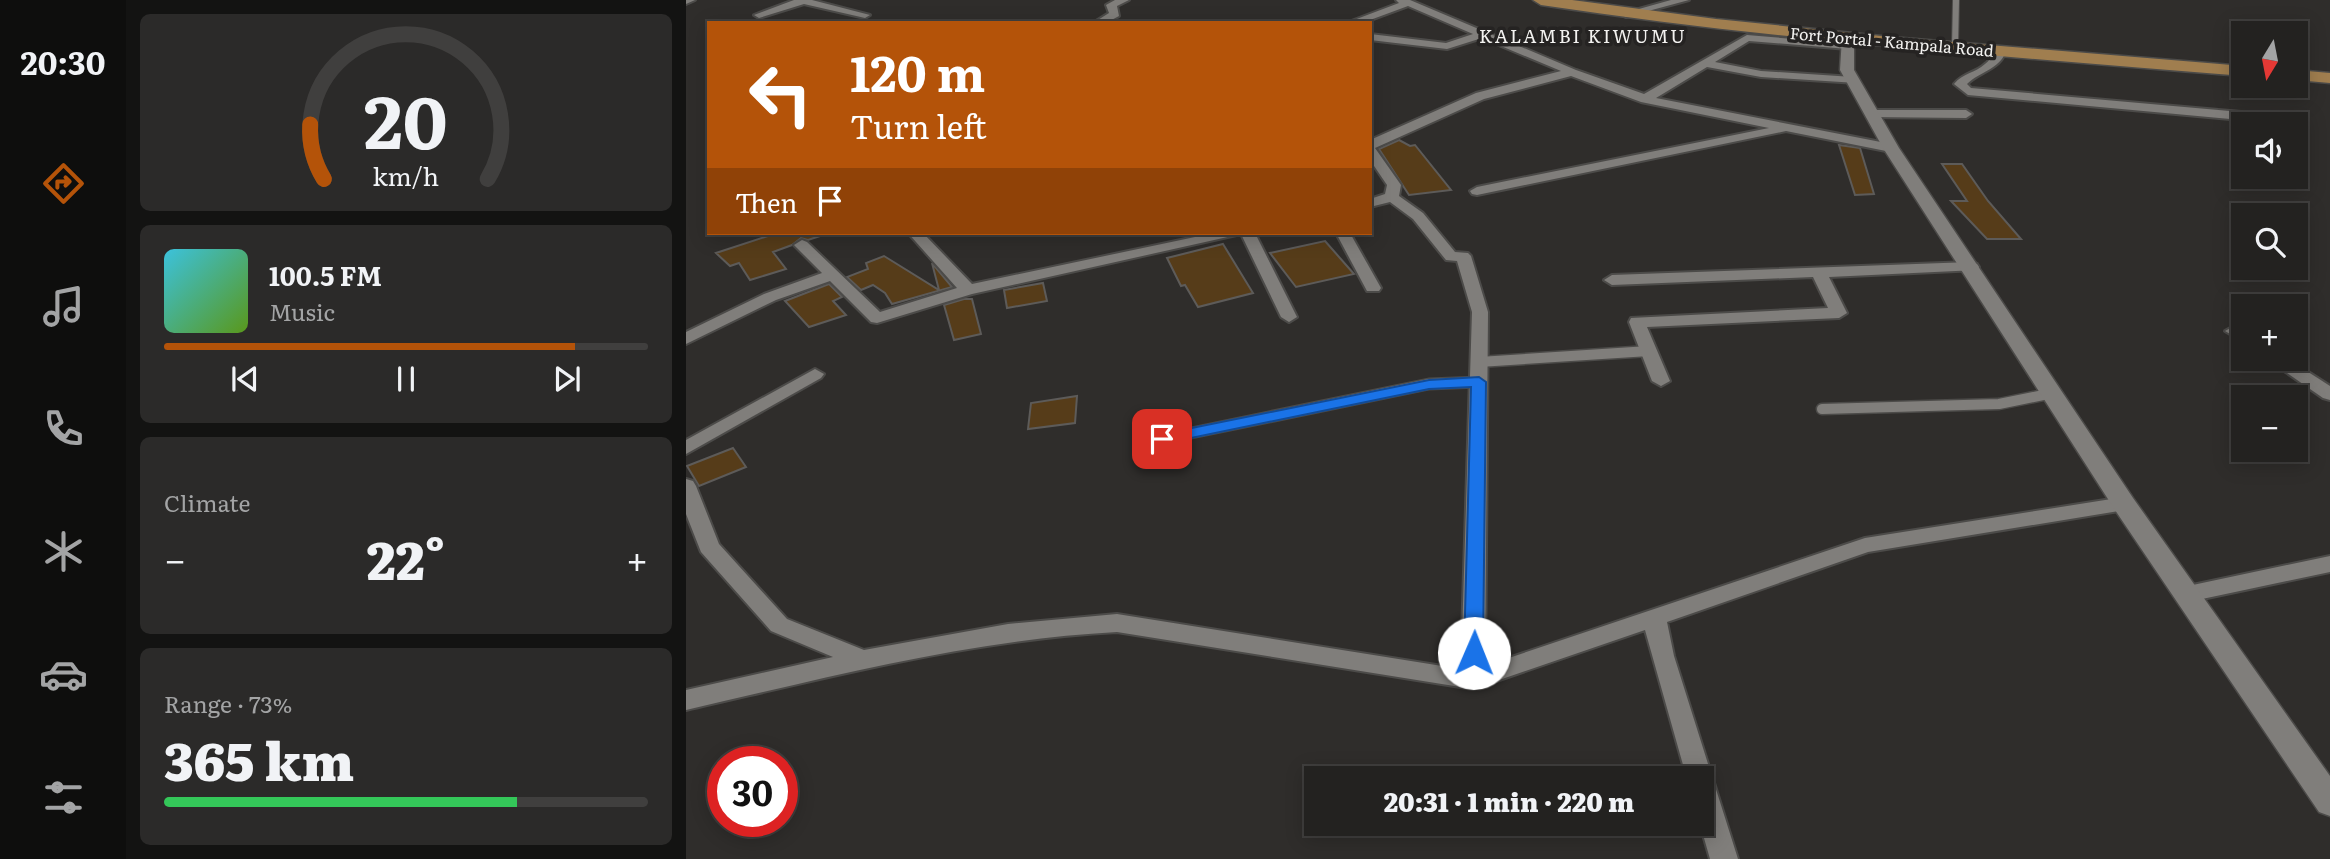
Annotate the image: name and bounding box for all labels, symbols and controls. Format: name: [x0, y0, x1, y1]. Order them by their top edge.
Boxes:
street label: Fort Portal - Kampala Road: [1789, 20, 1995, 62]
north arrow: [2231, 21, 2308, 98]
map controls: [2231, 21, 2308, 462]
district label: KALAMBI KIWUMU: [1479, 22, 1687, 49]
text: 120 m: [850, 34, 985, 107]
text: 20:30: [21, 37, 105, 85]
icon: left: [735, 49, 826, 140]
text: 20: [364, 63, 448, 171]
text: Turn left: [850, 101, 987, 149]
button: sound: [2231, 112, 2308, 189]
text: km/h: [373, 156, 439, 193]
icon: directions: [39, 159, 88, 208]
text: Then: [735, 182, 797, 221]
icon: arrive: [811, 182, 849, 220]
button: search: [2231, 203, 2308, 280]
text: 100.5 FM: [269, 255, 382, 294]
icon: music: [39, 282, 88, 331]
text: Music: [269, 294, 335, 328]
button: +: [2231, 294, 2308, 371]
icon: previous: [226, 360, 264, 398]
icon: pause: [387, 360, 425, 398]
icon: next: [548, 360, 586, 398]
button: −: [2231, 385, 2308, 462]
icon: phone: [39, 404, 88, 453]
pin: [1132, 409, 1192, 469]
icon: arrive: [1143, 420, 1181, 458]
text: Climate: [164, 485, 250, 519]
text: 22°: [367, 519, 445, 596]
icon: climate: [39, 527, 88, 576]
text: −: [164, 529, 186, 586]
text: +: [626, 529, 648, 586]
position arrow: [1437, 616, 1511, 690]
icon: car: [39, 650, 88, 699]
text: Range · 73%: [164, 686, 292, 720]
text: 365 km: [164, 720, 354, 797]
speed limit sign: 30: [707, 746, 798, 837]
icon: filters: [39, 773, 88, 822]
text: 20:31 · 1 min · 220 m: [1384, 781, 1634, 820]

